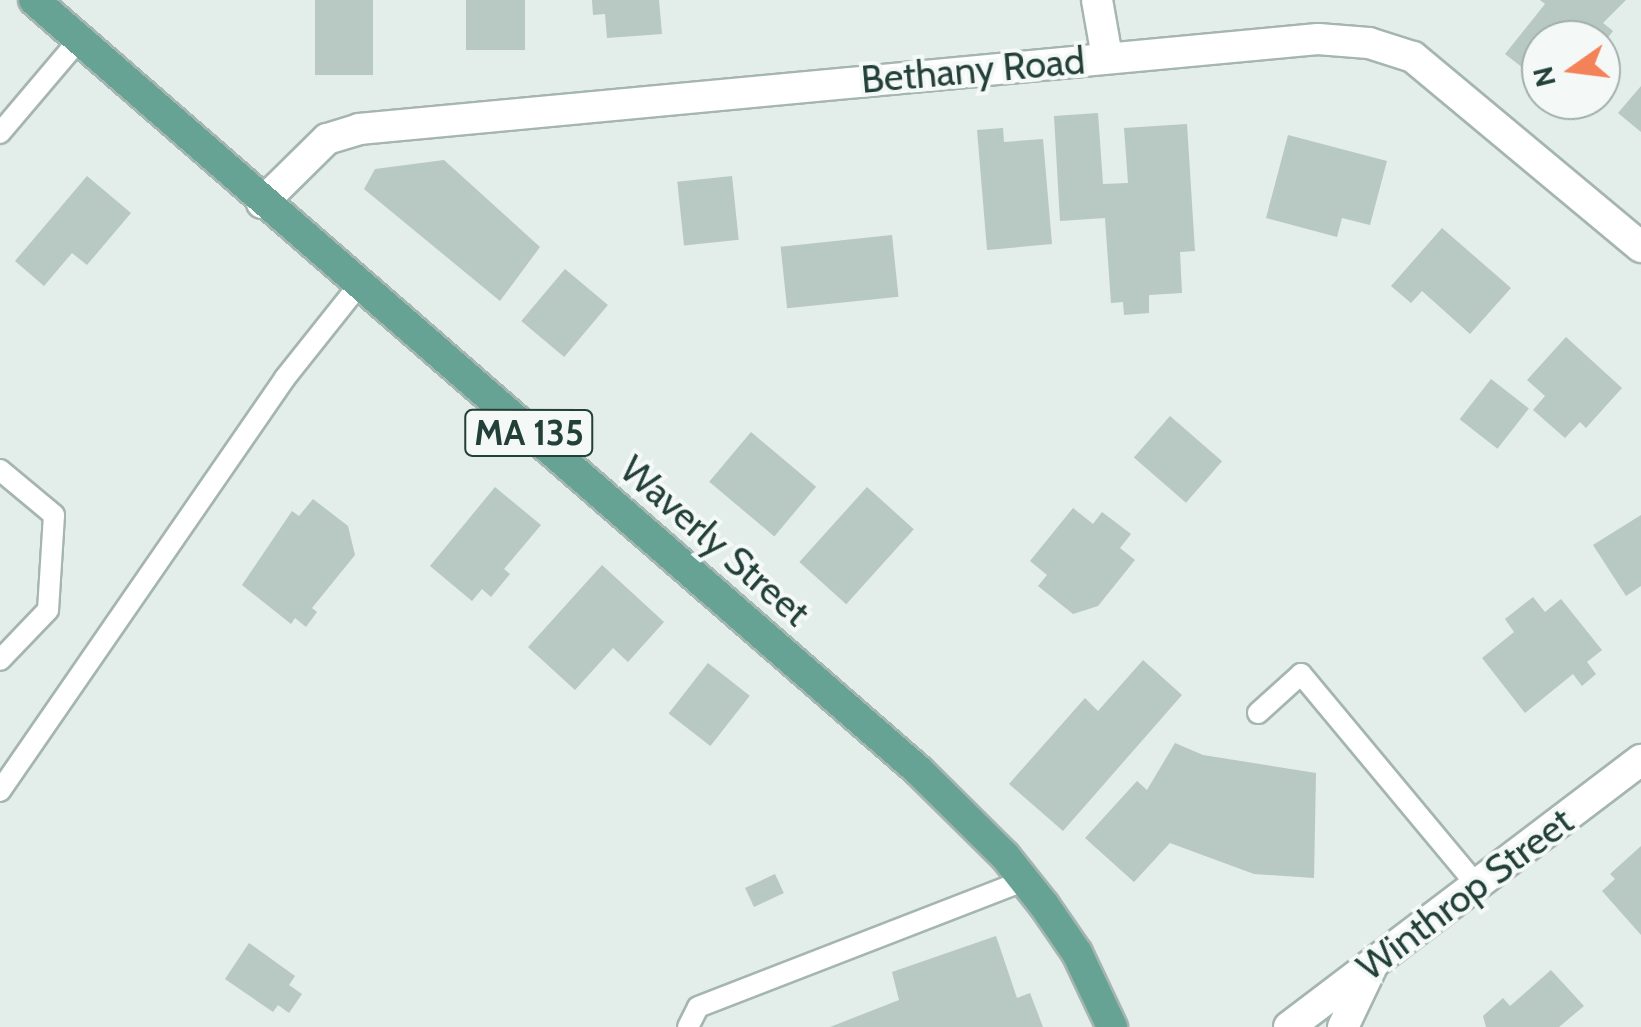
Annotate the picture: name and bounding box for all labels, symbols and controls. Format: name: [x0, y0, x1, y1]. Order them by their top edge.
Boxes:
north arrow: [1521, 20, 1621, 120]
street label: Bethany Road: [859, 37, 1087, 103]
text: N: [1525, 63, 1563, 90]
road number: MA 135: [464, 403, 594, 463]
street label: Waverly Street: [611, 446, 819, 636]
street label: Winthrop Street: [1348, 798, 1582, 990]

